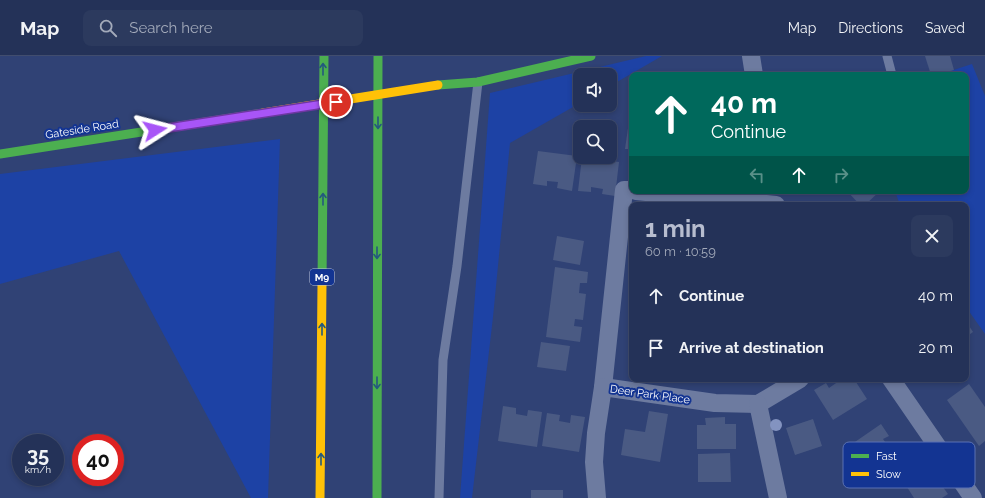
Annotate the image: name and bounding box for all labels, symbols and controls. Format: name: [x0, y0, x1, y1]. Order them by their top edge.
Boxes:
search box: [83, 10, 363, 46]
text: Map: [20, 17, 59, 39]
icon: search: [97, 17, 119, 39]
text: Search here: [129, 19, 213, 37]
text: Map: [788, 20, 816, 36]
text: Directions: [838, 20, 903, 36]
text: Saved: [925, 20, 965, 36]
one-way arrow: [320, 63, 327, 76]
map controls: [573, 68, 617, 164]
button: sound: [573, 68, 617, 112]
pin: [319, 85, 353, 119]
text: 40 m: [711, 87, 777, 120]
icon: ahead: [645, 88, 697, 140]
icon: arrive: [325, 91, 347, 113]
position arrow: [134, 109, 176, 151]
one-way arrow: [374, 116, 381, 129]
street label: Gateside Road: [44, 117, 120, 142]
button: search: [573, 120, 617, 164]
text: Continue: [711, 121, 786, 142]
icon: left: [746, 164, 768, 186]
icon: ahead: [788, 164, 810, 186]
icon: right: [830, 164, 852, 186]
one-way arrow: [319, 193, 327, 206]
text: 1 min: [645, 214, 706, 243]
button: close: [911, 215, 953, 257]
text: 60 m · 10:59: [645, 244, 716, 259]
one-way arrow: [373, 246, 381, 259]
road number: M9: [310, 269, 334, 285]
icon: ahead: [645, 285, 667, 307]
text: Continue: [679, 287, 744, 305]
text: 40 m: [918, 287, 953, 305]
one-way arrow: [318, 323, 326, 336]
icon: arrive: [645, 337, 667, 359]
text: Arrive at destination: [679, 339, 824, 357]
text: 20 m: [918, 339, 953, 357]
one-way arrow: [373, 376, 381, 389]
street label: Deer Park Place: [609, 382, 691, 407]
speed limit sign: 40: [72, 434, 124, 486]
legend: [843, 442, 975, 488]
text: 35: [27, 443, 49, 467]
text: Fast: [876, 450, 897, 463]
one-way arrow: [317, 453, 325, 466]
text: km/h: [25, 464, 51, 475]
text: Slow: [876, 468, 901, 481]

